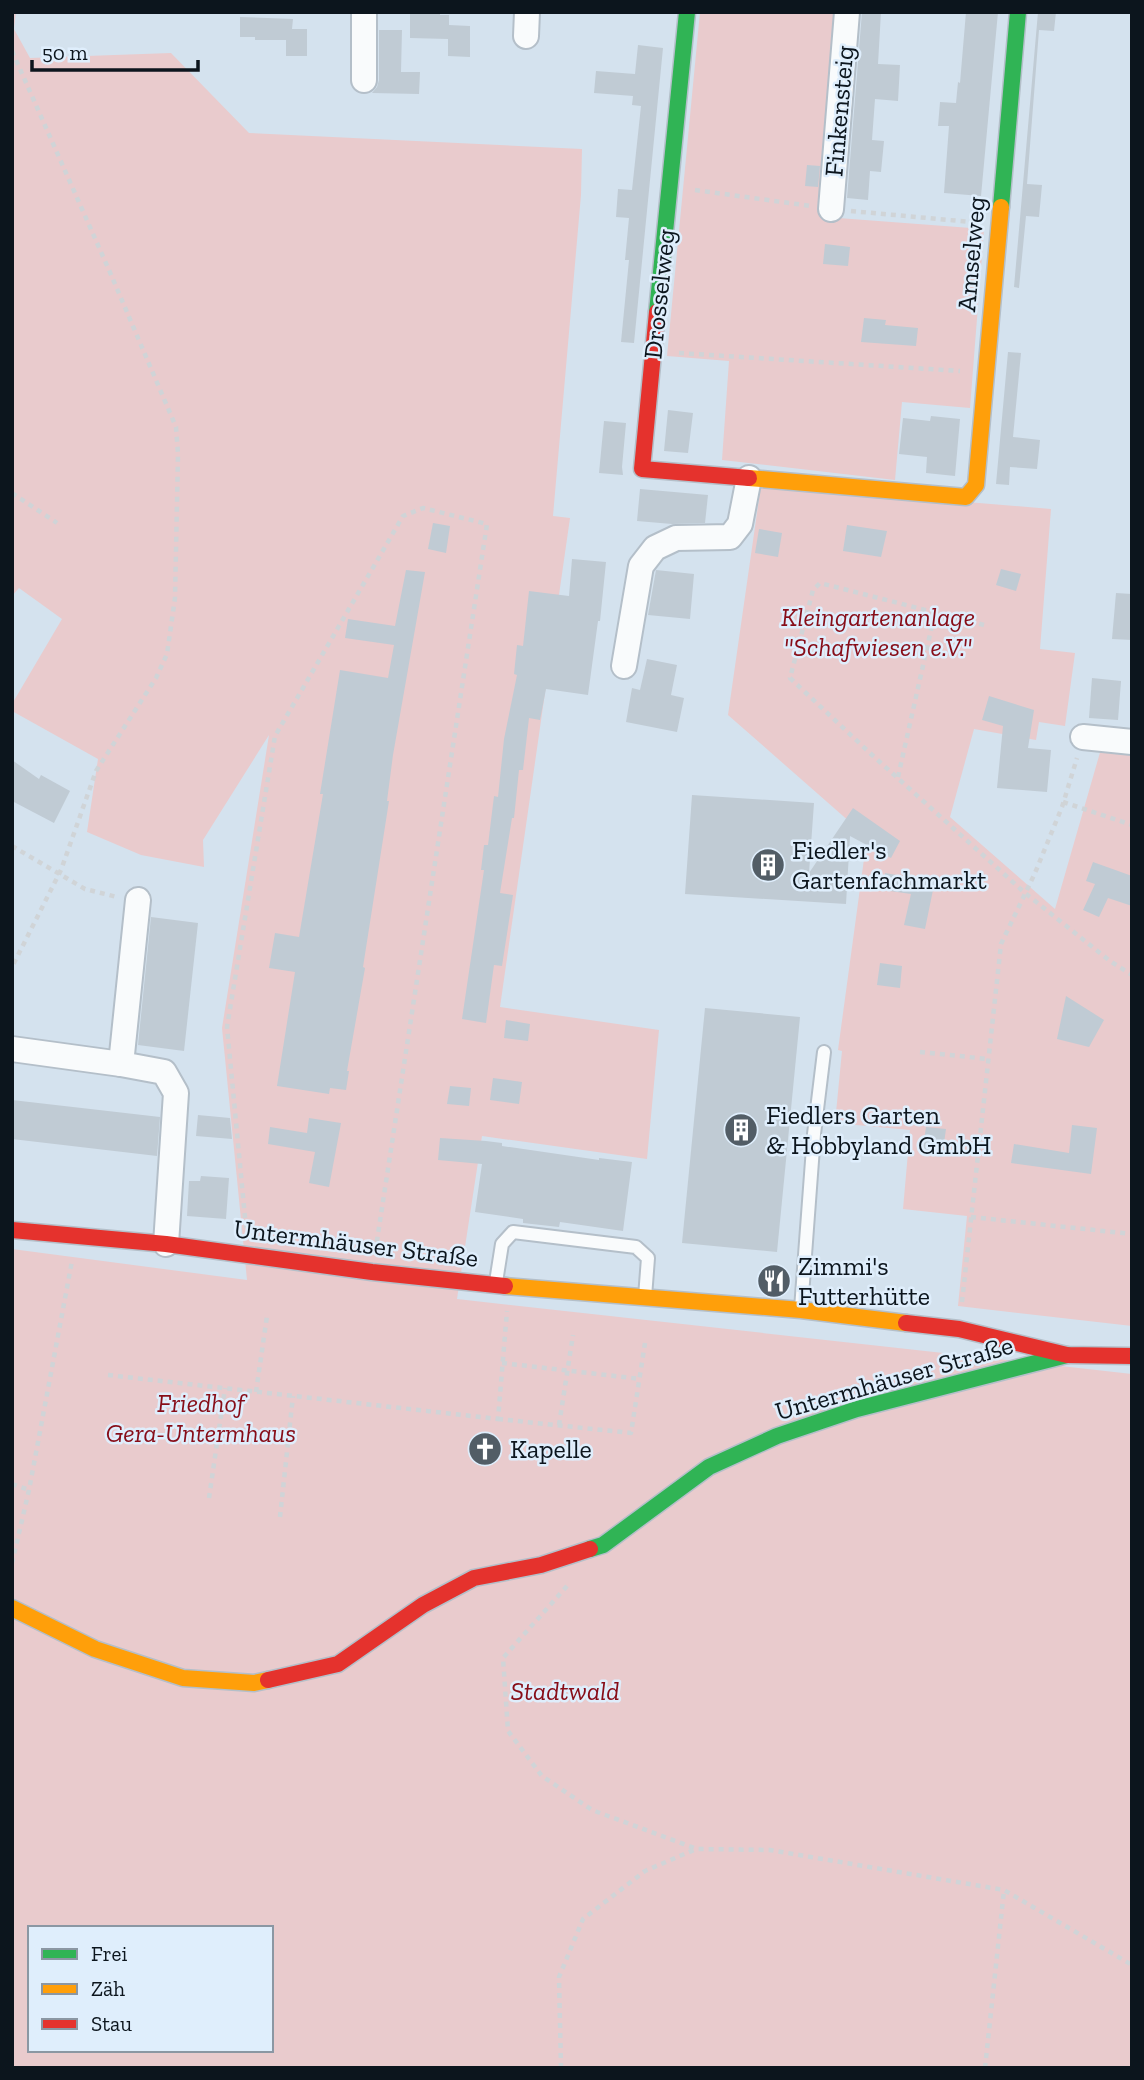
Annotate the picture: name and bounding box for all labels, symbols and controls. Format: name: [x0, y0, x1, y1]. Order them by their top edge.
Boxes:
scale bar: [32, 28, 198, 72]
text: 50 m: [42, 40, 88, 65]
street label: Finkensteig: [817, 44, 861, 178]
street label: Amselweg: [950, 195, 992, 313]
street label: Drosselweg: [636, 228, 682, 360]
park label: Kleingartenanlage "Schafwiesen e.V.": [781, 601, 975, 663]
place label: Fiedler's Gartenfachmarkt: [792, 834, 987, 896]
building icon: Fiedler's Gartenfachmarkt: [749, 846, 787, 884]
place label: Fiedlers Garten & Hobbyland GmbH: [766, 1099, 991, 1161]
building icon: Fiedlers Garten & Hobbyland GmbH: [722, 1111, 760, 1149]
street label: Untermhäuser Straße: [232, 1212, 480, 1274]
place label: Zimmi's Futterhütte: [798, 1250, 930, 1312]
restaurant icon: Zimmi's Futterhütte: [755, 1262, 793, 1300]
street label: Untermhäuser Straße: [771, 1329, 1017, 1427]
park label: Friedhof Gera-Untermhaus: [106, 1387, 296, 1449]
church icon: Kapelle: [466, 1430, 504, 1468]
place label: Kapelle: [510, 1433, 592, 1465]
park label: Stadtwald: [511, 1675, 619, 1707]
legend: [28, 1926, 273, 2052]
text: Frei: [91, 1941, 127, 1966]
text: Zäh: [91, 1976, 125, 2001]
text: Stau: [91, 2011, 132, 2036]

